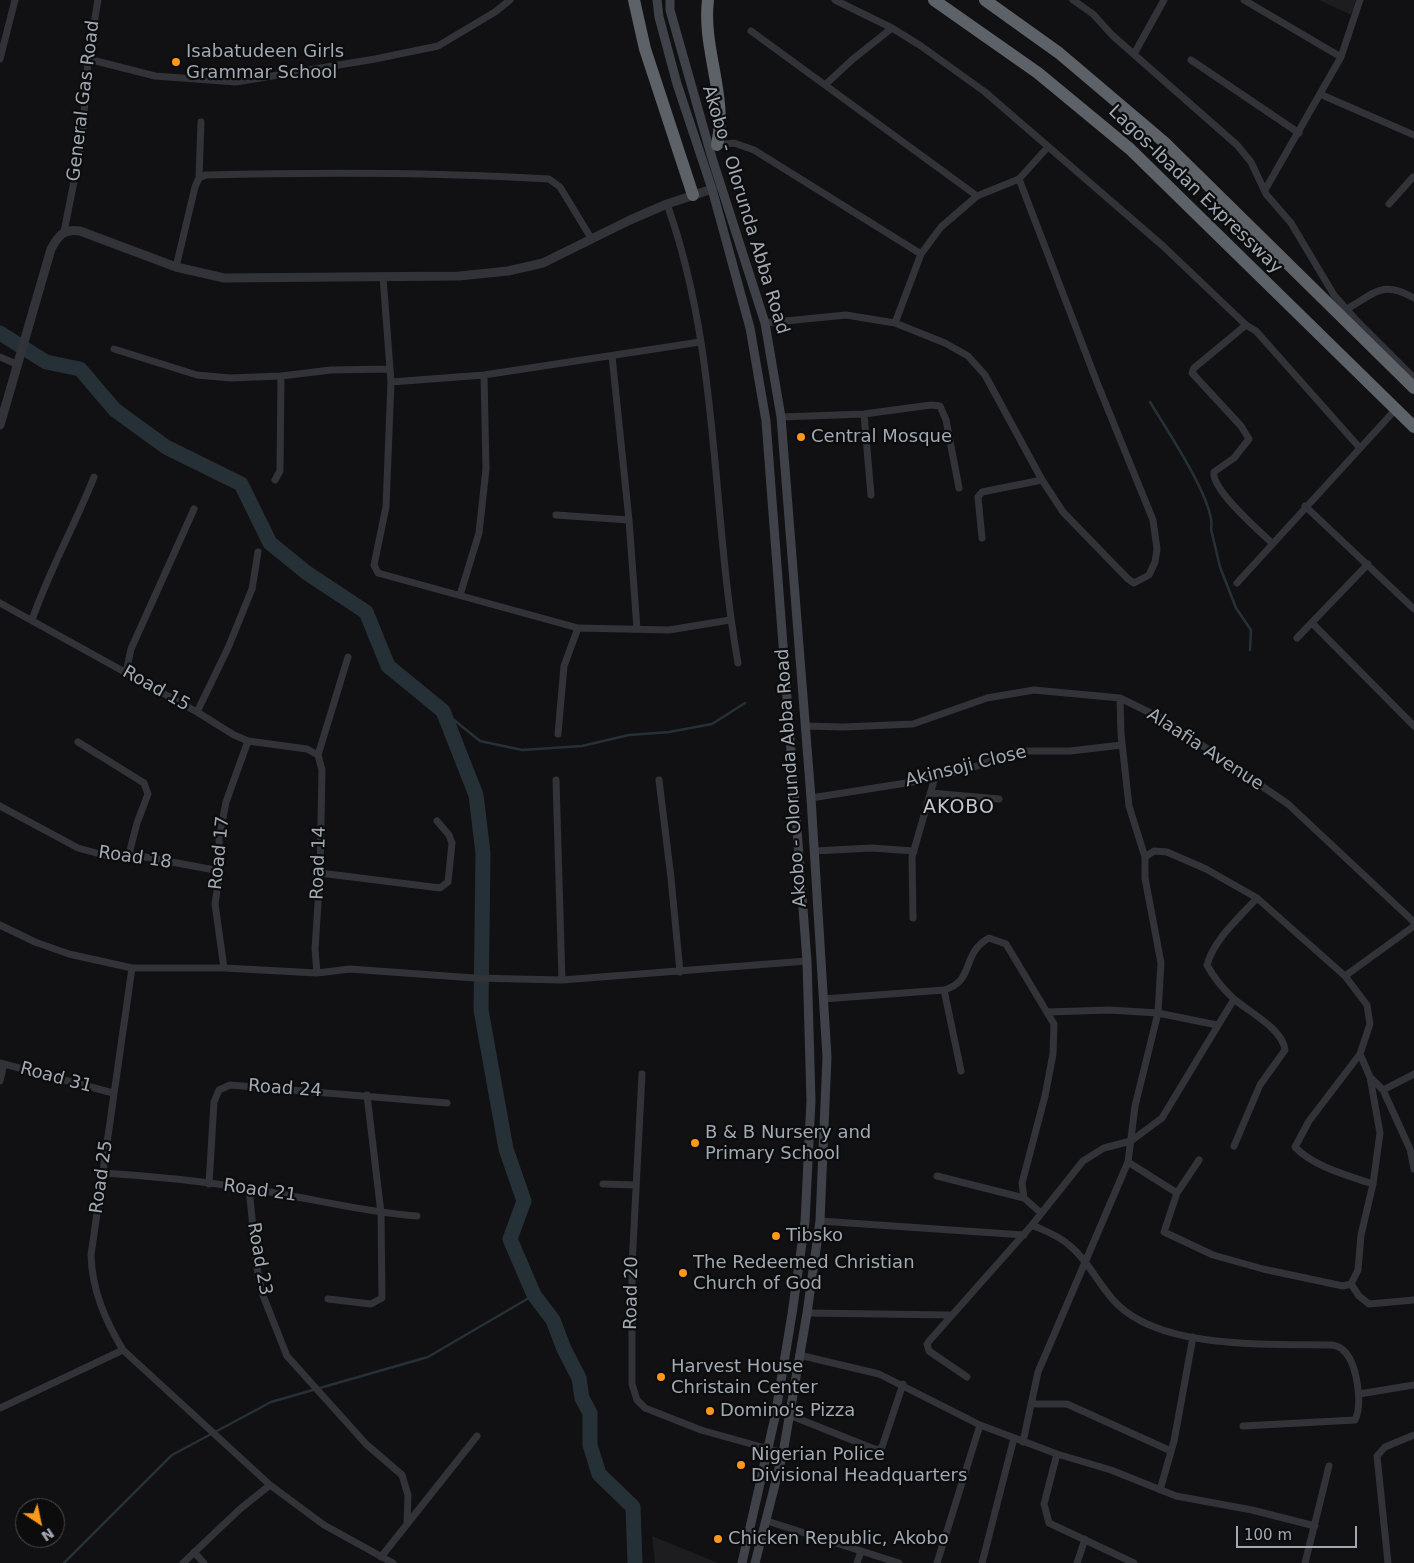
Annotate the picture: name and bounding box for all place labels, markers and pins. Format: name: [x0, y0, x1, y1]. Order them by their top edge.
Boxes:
place label: Isabatudeen Girls Grammar School: [186, 41, 344, 84]
marker: Isabatudeen Girls Grammar School: [170, 56, 182, 68]
place label: Central Mosque: [811, 426, 952, 448]
marker: Central Mosque: [795, 431, 807, 443]
place label: B & B Nursery and Primary School: [705, 1122, 871, 1164]
marker: B & B Nursery and Primary School: [689, 1137, 701, 1149]
place label: Tibsko: [786, 1225, 843, 1247]
marker: Tibsko: [770, 1230, 782, 1242]
place label: The Redeemed Christian Church of God: [693, 1252, 915, 1294]
marker: The Redeemed Christian Church of God: [677, 1267, 689, 1279]
place label: Harvest House Christain Center: [671, 1356, 818, 1398]
marker: Harvest House Christain Center: [655, 1371, 667, 1383]
place label: Domino's Pizza: [720, 1400, 855, 1422]
marker: Domino's Pizza: [704, 1405, 716, 1417]
place label: Nigerian Police Divisional Headquarters: [751, 1444, 967, 1486]
marker: Nigerian Police Divisional Headquarters: [735, 1459, 747, 1471]
place label: Chicken Republic, Akobo: [728, 1528, 949, 1550]
marker: Chicken Republic, Akobo: [712, 1533, 724, 1545]

